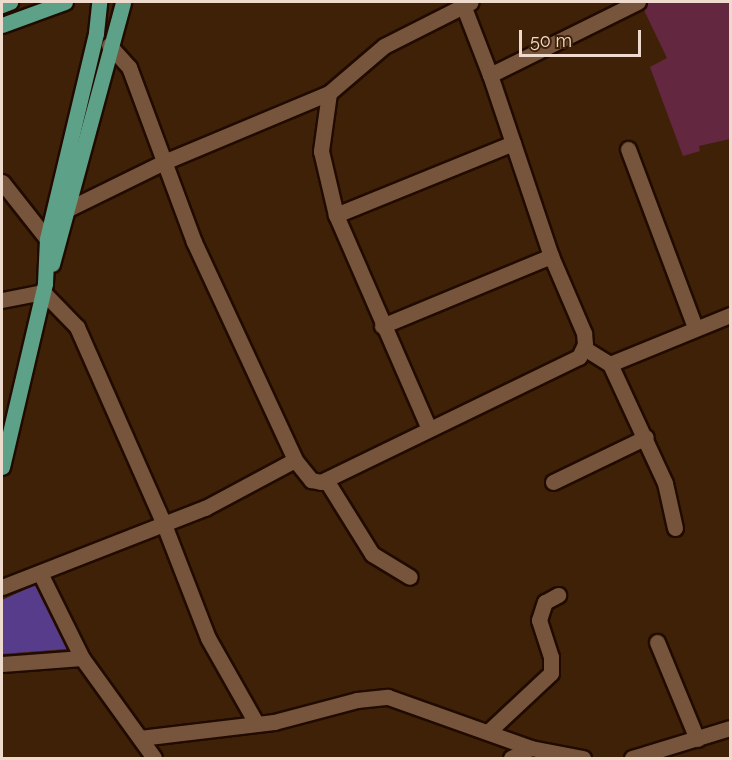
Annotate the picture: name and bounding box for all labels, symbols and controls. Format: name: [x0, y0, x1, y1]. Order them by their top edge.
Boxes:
scale bar: [522, 18, 644, 56]
text: 50 m: [530, 30, 572, 51]

